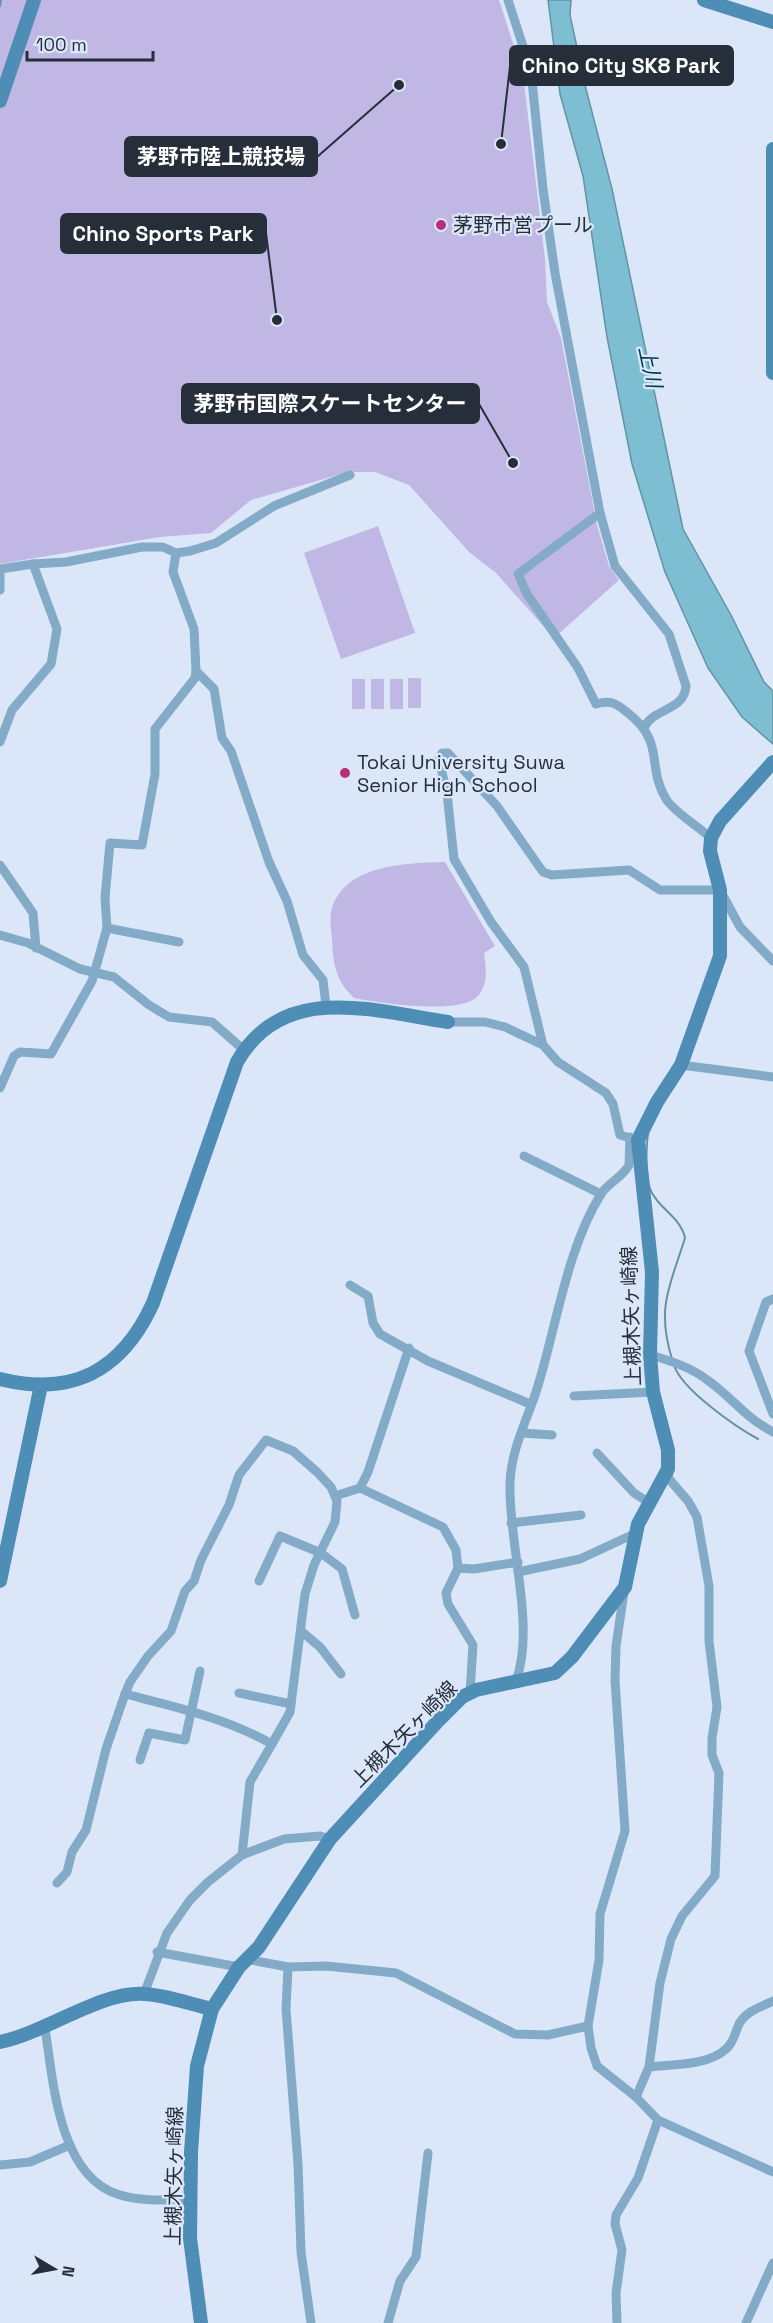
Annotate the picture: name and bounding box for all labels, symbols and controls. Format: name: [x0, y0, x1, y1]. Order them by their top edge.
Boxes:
scale bar: [27, 24, 153, 62]
text: 100 m: [36, 33, 87, 56]
callout: Chino City SK8 Park: [510, 46, 733, 85]
text: Chino City SK8 Park: [522, 52, 721, 79]
callout: 茅野市陸上競技場: [125, 137, 317, 176]
text: 茅野市陸上競技場: [137, 143, 305, 170]
place label: 茅野市営プール: [453, 212, 593, 238]
callout: Chino Sports Park: [61, 214, 266, 253]
marker: 茅野市営プール: [434, 218, 448, 232]
text: Chino Sports Park: [72, 220, 254, 247]
water label: 上川: [633, 344, 668, 392]
callout: 茅野市国際スケートセンター: [182, 384, 479, 423]
text: 茅野市国際スケートセンター: [194, 390, 467, 417]
place label: Tokai University Suwa Senior High School: [357, 749, 565, 798]
marker: Tokai University Suwa Senior High School: [338, 766, 352, 780]
street label: 上槻木矢ヶ崎線: [616, 1246, 646, 1386]
street label: 上槻木矢ヶ崎線: [345, 1675, 463, 1793]
street label: 上槻木矢ヶ崎線: [160, 2106, 188, 2246]
north arrow: [24, 2239, 84, 2299]
text: N: [57, 2264, 80, 2279]

